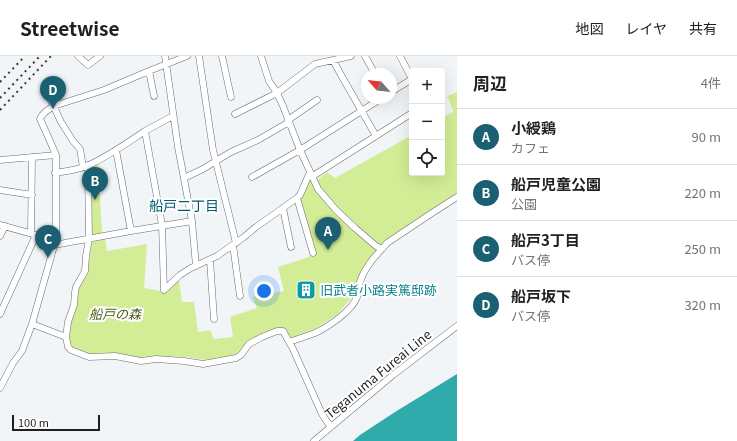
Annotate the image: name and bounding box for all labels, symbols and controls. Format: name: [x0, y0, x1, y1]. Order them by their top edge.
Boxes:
text: Streetwise: [20, 14, 120, 41]
text: 地図: [575, 18, 603, 38]
text: レイヤ: [625, 18, 667, 38]
text: 共有: [689, 18, 717, 38]
north arrow: [361, 68, 397, 104]
map controls: [409, 68, 445, 176]
button: +: [409, 68, 445, 104]
text: 周辺: [473, 70, 507, 95]
text: 4件: [701, 73, 721, 92]
pin: D: [40, 76, 66, 109]
button: −: [409, 104, 445, 140]
text: 小綬鶏: [511, 117, 556, 138]
text: A: [482, 127, 490, 146]
text: 90 m: [692, 127, 721, 146]
text: カフェ: [511, 138, 550, 157]
button: locate: [409, 140, 445, 176]
pin: B: [82, 167, 108, 200]
text: 船戸児童公園: [511, 173, 601, 194]
text: B: [482, 183, 490, 202]
text: 220 m: [684, 183, 721, 202]
text: 公園: [511, 194, 537, 213]
district label: 船戸二丁目: [149, 195, 219, 215]
pin: A: [315, 217, 341, 250]
pin: C: [35, 225, 61, 258]
text: 船戸3丁目: [511, 229, 580, 250]
text: C: [482, 239, 490, 258]
text: 250 m: [684, 239, 721, 258]
text: バス停: [511, 250, 550, 269]
building icon: 旧武者小路実篤邸跡: [295, 279, 317, 301]
place label: 旧武者小路実篤邸跡: [320, 280, 437, 299]
your location: [254, 281, 274, 301]
text: 船戸坂下: [511, 285, 571, 306]
text: D: [481, 295, 491, 314]
text: 320 m: [684, 295, 721, 314]
park label: 船戸の森: [89, 304, 143, 323]
text: バス停: [511, 306, 550, 325]
street label: Teganuma Fureai Line: [320, 325, 435, 423]
scale bar: [12, 413, 100, 432]
text: 100 m: [18, 414, 49, 430]

